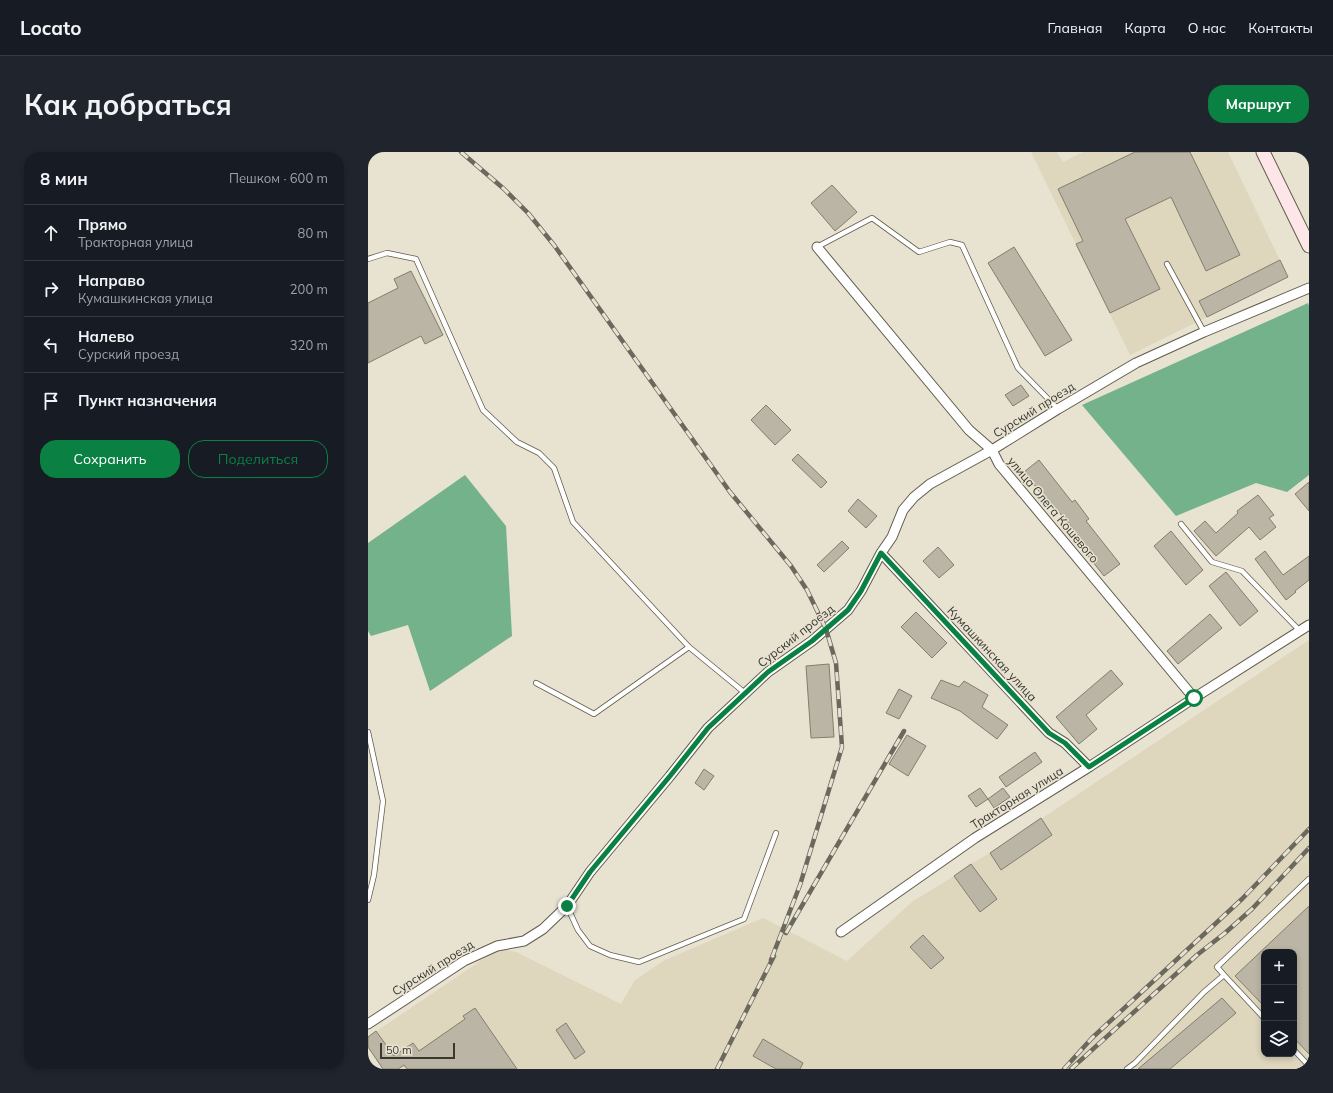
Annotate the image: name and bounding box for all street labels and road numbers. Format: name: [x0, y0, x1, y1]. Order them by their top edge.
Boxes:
street label: Сурский проезд: [990, 378, 1077, 441]
street label: улица Олега Кошевого: [1005, 454, 1102, 566]
street label: Сурский проезд: [754, 601, 837, 670]
street label: Кумашкинская улица: [944, 603, 1040, 704]
street label: Тракторная улица: [968, 763, 1066, 832]
street label: Сурский проезд: [389, 936, 476, 999]

